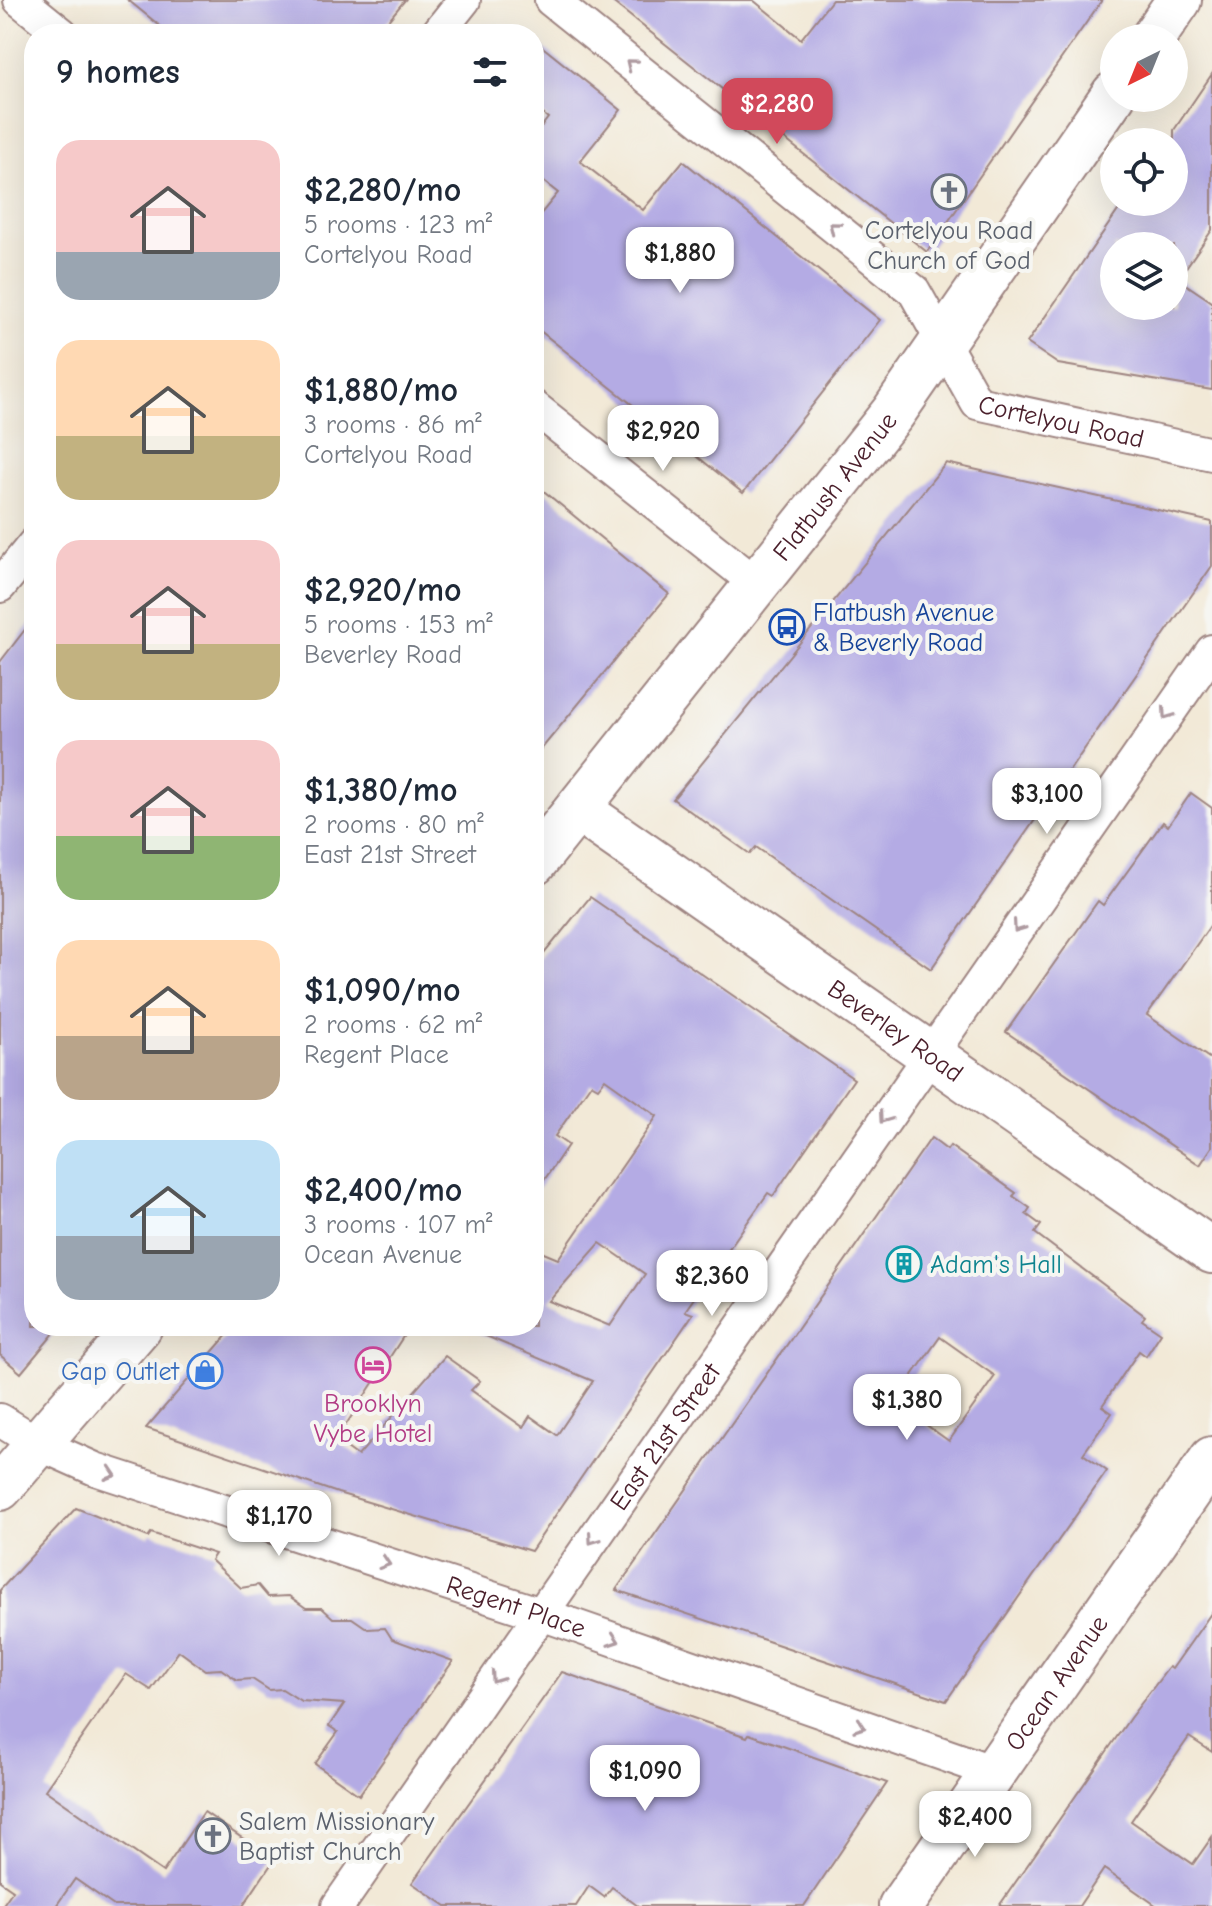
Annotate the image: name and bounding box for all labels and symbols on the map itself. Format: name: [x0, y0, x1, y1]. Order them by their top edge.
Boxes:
north arrow: [1100, 24, 1188, 112]
one-way arrow: [625, 60, 640, 74]
pin: $2,280: [712, 78, 842, 146]
church icon: Cortelyou Road Church of God: [930, 173, 968, 211]
place label: Cortelyou Road Church of God: [865, 216, 1033, 276]
one-way arrow: [829, 222, 843, 237]
pin: $1,880: [615, 227, 745, 295]
street label: Cortelyou Road: [976, 390, 1147, 455]
pin: $2,920: [598, 405, 728, 473]
street label: Flatbush Avenue: [767, 407, 904, 567]
place label: Flatbush Avenue & Beverly Road: [813, 598, 994, 658]
bus stop icon: Flatbush Avenue & Beverly Road: [768, 608, 806, 646]
one-way arrow: [1162, 706, 1177, 720]
pin: $3,100: [982, 768, 1112, 836]
one-way arrow: [1013, 919, 1028, 933]
street label: Beverley Road: [822, 974, 969, 1089]
one-way arrow: [879, 1110, 894, 1124]
building icon: Adam's Hall: [885, 1245, 923, 1283]
pin: $2,360: [647, 1250, 777, 1318]
place label: Adam's Hall: [930, 1250, 1062, 1280]
hotel icon: Brooklyn Vybe Hotel: [354, 1346, 392, 1384]
shop icon: Gap Outlet: [186, 1352, 224, 1390]
place label: Gap Outlet: [61, 1357, 181, 1387]
street label: East 21st Street: [604, 1357, 728, 1516]
pin: $1,380: [842, 1374, 972, 1442]
place label: Brooklyn Vybe Hotel: [314, 1389, 432, 1449]
one-way arrow: [103, 1465, 117, 1481]
pin: $1,170: [214, 1490, 344, 1558]
one-way arrow: [588, 1531, 603, 1545]
one-way arrow: [377, 1554, 391, 1570]
street label: Regent Place: [442, 1570, 589, 1644]
street label: Ocean Avenue: [1000, 1610, 1115, 1757]
one-way arrow: [607, 1631, 621, 1647]
one-way arrow: [491, 1669, 506, 1683]
one-way arrow: [852, 1716, 866, 1732]
pin: $1,090: [580, 1745, 710, 1813]
pin: $2,400: [910, 1791, 1040, 1859]
place label: Salem Missionary Baptist Church: [239, 1807, 435, 1867]
church icon: Salem Missionary Baptist Church: [194, 1817, 232, 1855]

